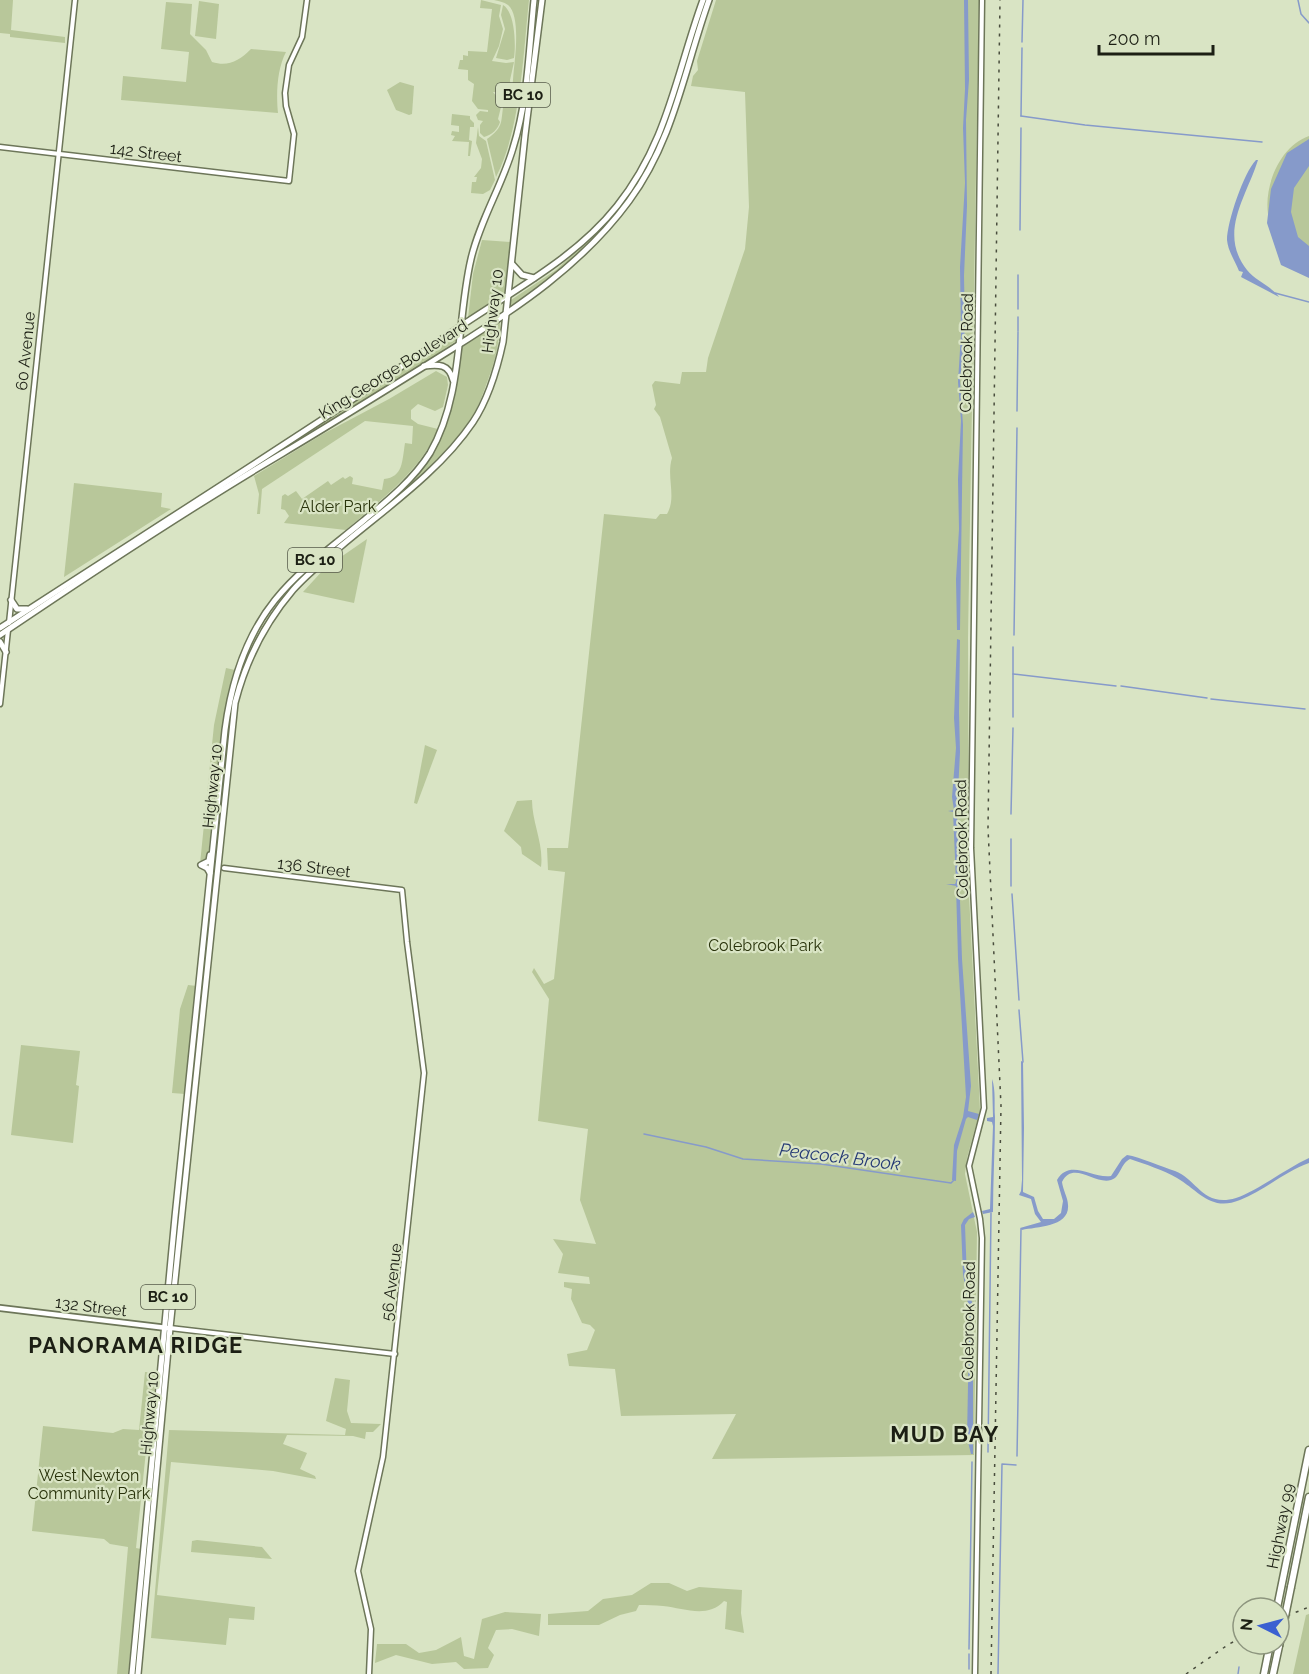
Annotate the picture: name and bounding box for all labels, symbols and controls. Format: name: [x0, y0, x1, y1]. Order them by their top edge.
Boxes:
scale bar: [1099, 18, 1213, 56]
text: 200 m: [1108, 28, 1161, 49]
road number: BC 10: [496, 83, 550, 107]
street label: 142 Street: [109, 139, 184, 166]
street label: Highway 10: [478, 268, 507, 354]
street label: Colebrook Road: [956, 293, 977, 413]
street label: 60 Avenue: [12, 311, 39, 391]
street label: King George Boulevard: [315, 316, 471, 423]
park label: Alder Park: [300, 497, 377, 516]
road number: BC 10: [288, 548, 342, 572]
street label: Highway 10: [199, 743, 226, 829]
street label: Colebrook Road: [951, 779, 972, 899]
street label: 136 Street: [276, 854, 352, 881]
park label: Colebrook Park: [708, 936, 822, 955]
water label: Peacock Brook: [778, 1139, 902, 1174]
street label: 56 Avenue: [377, 1242, 406, 1322]
street label: Colebrook Road: [958, 1261, 979, 1381]
road number: BC 10: [141, 1285, 195, 1309]
street label: 132 Street: [54, 1293, 129, 1320]
district label: PANORAMA RIDGE: [28, 1332, 244, 1358]
street label: Highway 10: [136, 1370, 163, 1456]
district label: MUD BAY: [890, 1421, 1000, 1447]
park label: West Newton Community Park: [28, 1466, 151, 1503]
street label: Highway 99: [1263, 1482, 1298, 1570]
north arrow: [1231, 1596, 1291, 1656]
text: N: [1236, 1617, 1257, 1632]

